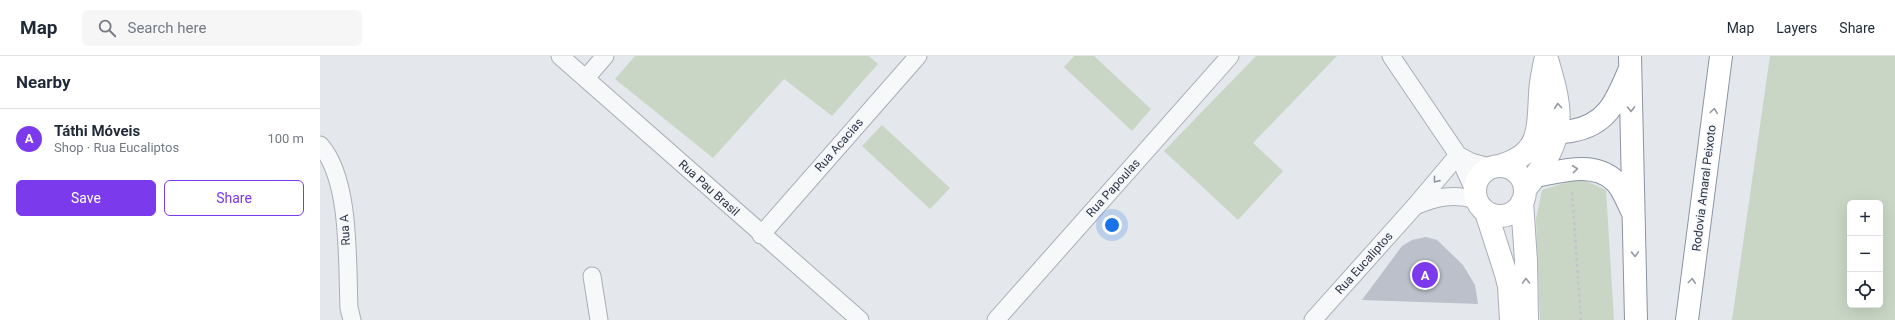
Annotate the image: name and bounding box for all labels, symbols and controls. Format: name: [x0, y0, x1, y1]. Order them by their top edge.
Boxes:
search box: [82, 10, 362, 46]
text: Map: [20, 16, 58, 39]
icon: search: [96, 17, 118, 39]
text: Search here: [128, 19, 206, 37]
text: Map: [1727, 20, 1754, 36]
text: Layers: [1776, 20, 1817, 36]
text: Share: [1839, 20, 1875, 36]
text: Nearby: [16, 72, 71, 92]
one-way arrow: [1554, 103, 1563, 109]
one-way arrow: [1627, 106, 1636, 112]
one-way arrow: [1709, 108, 1718, 114]
street label: Rua Acacias: [812, 115, 866, 175]
text: Táthi Móveis: [54, 122, 140, 140]
street label: Rodovia Amaral Peixoto: [1689, 124, 1719, 252]
text: A: [25, 131, 33, 146]
text: 100 m: [267, 131, 304, 146]
text: Shop · Rua Eucaliptos: [54, 140, 179, 155]
street label: Rua Papoulas: [1083, 156, 1143, 220]
street label: Rua Pau Brasil: [676, 157, 742, 219]
one-way arrow: [1572, 165, 1578, 174]
one-way arrow: [1434, 175, 1441, 182]
button: Save: [16, 180, 156, 216]
button: Share: [164, 180, 304, 216]
map controls: [1847, 200, 1883, 308]
button: +: [1847, 200, 1883, 236]
street label: Rua A: [337, 214, 353, 246]
your location: [1102, 215, 1122, 235]
street label: Rua Eucaliptos: [1332, 229, 1396, 297]
button: −: [1847, 236, 1883, 272]
one-way arrow: [1630, 251, 1639, 257]
pin: A: [1412, 260, 1438, 290]
button: locate: [1847, 272, 1883, 308]
one-way arrow: [1522, 278, 1530, 284]
one-way arrow: [1687, 278, 1696, 284]

